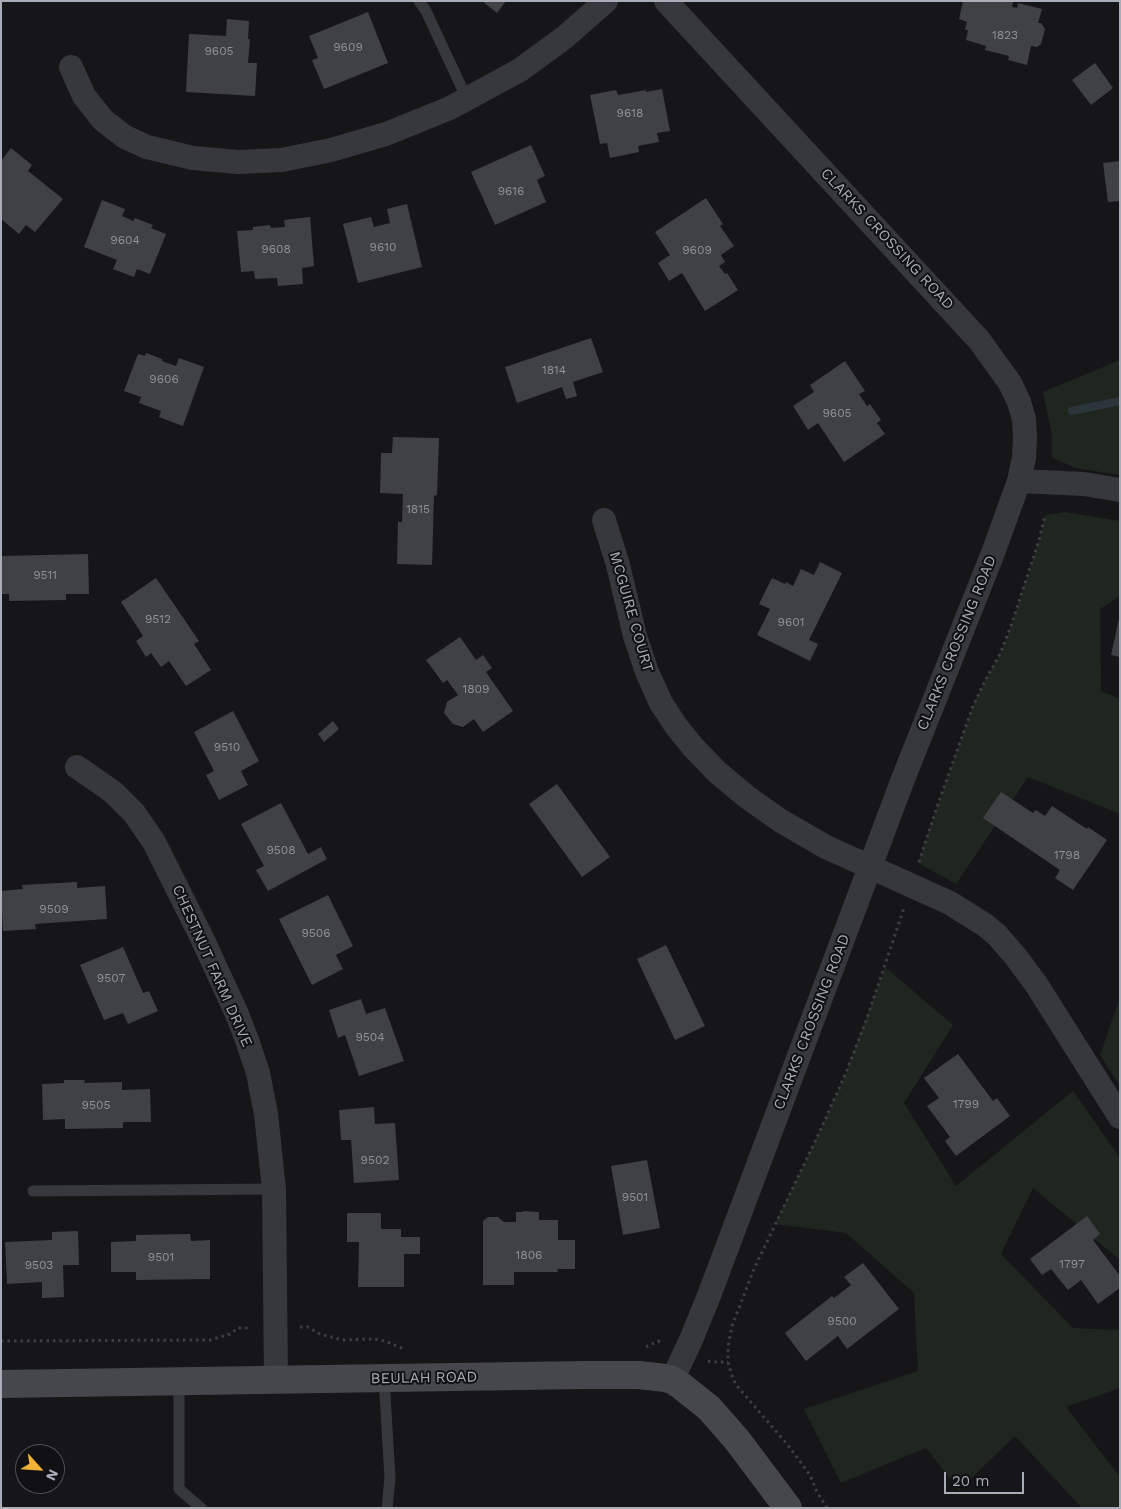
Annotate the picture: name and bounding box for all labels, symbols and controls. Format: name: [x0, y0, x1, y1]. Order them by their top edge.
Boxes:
house number: 1823: [992, 28, 1018, 42]
house number: 9609: [333, 40, 363, 54]
house number: 9605: [204, 44, 234, 58]
house number: 9618: [617, 106, 643, 120]
street label: CLARKS CROSSING ROAD: [817, 165, 957, 313]
house number: 9616: [498, 184, 524, 198]
house number: 9604: [110, 233, 140, 247]
house number: 9610: [370, 240, 396, 254]
house number: 9608: [261, 242, 291, 256]
house number: 9609: [682, 243, 712, 257]
house number: 1814: [542, 363, 566, 377]
house number: 9606: [149, 372, 179, 386]
house number: 9605: [822, 406, 852, 420]
house number: 1815: [406, 502, 430, 516]
street label: MCGUIRE COURT: [605, 550, 657, 674]
street label: CLARKS CROSSING ROAD: [914, 553, 1000, 733]
house number: 9511: [33, 568, 57, 582]
house number: 9512: [145, 612, 171, 626]
house number: 9601: [778, 615, 804, 629]
house number: 1809: [463, 682, 489, 696]
house number: 9510: [214, 740, 240, 754]
house number: 9508: [266, 843, 296, 857]
house number: 1798: [1054, 848, 1080, 862]
street label: CHESTNUT FARM DRIVE: [168, 882, 256, 1050]
house number: 9509: [39, 902, 69, 916]
house number: 9506: [301, 926, 331, 940]
street label: CLARKS CROSSING ROAD: [770, 932, 854, 1112]
house number: 9507: [97, 971, 125, 985]
house number: 9504: [355, 1030, 385, 1044]
house number: 1799: [953, 1097, 979, 1111]
house number: 9505: [82, 1098, 110, 1112]
house number: 9502: [361, 1153, 389, 1167]
house number: 9501: [622, 1190, 648, 1204]
house number: 1806: [516, 1248, 542, 1262]
house number: 9501: [148, 1250, 174, 1264]
house number: 1797: [1059, 1257, 1085, 1271]
house number: 9503: [25, 1258, 53, 1272]
house number: 9500: [827, 1314, 857, 1328]
street label: BEULAH ROAD: [371, 1368, 477, 1388]
north arrow: [15, 1444, 65, 1494]
scale bar: [946, 1462, 1026, 1494]
text: N: [43, 1467, 62, 1483]
text: 20 m: [952, 1472, 990, 1490]

